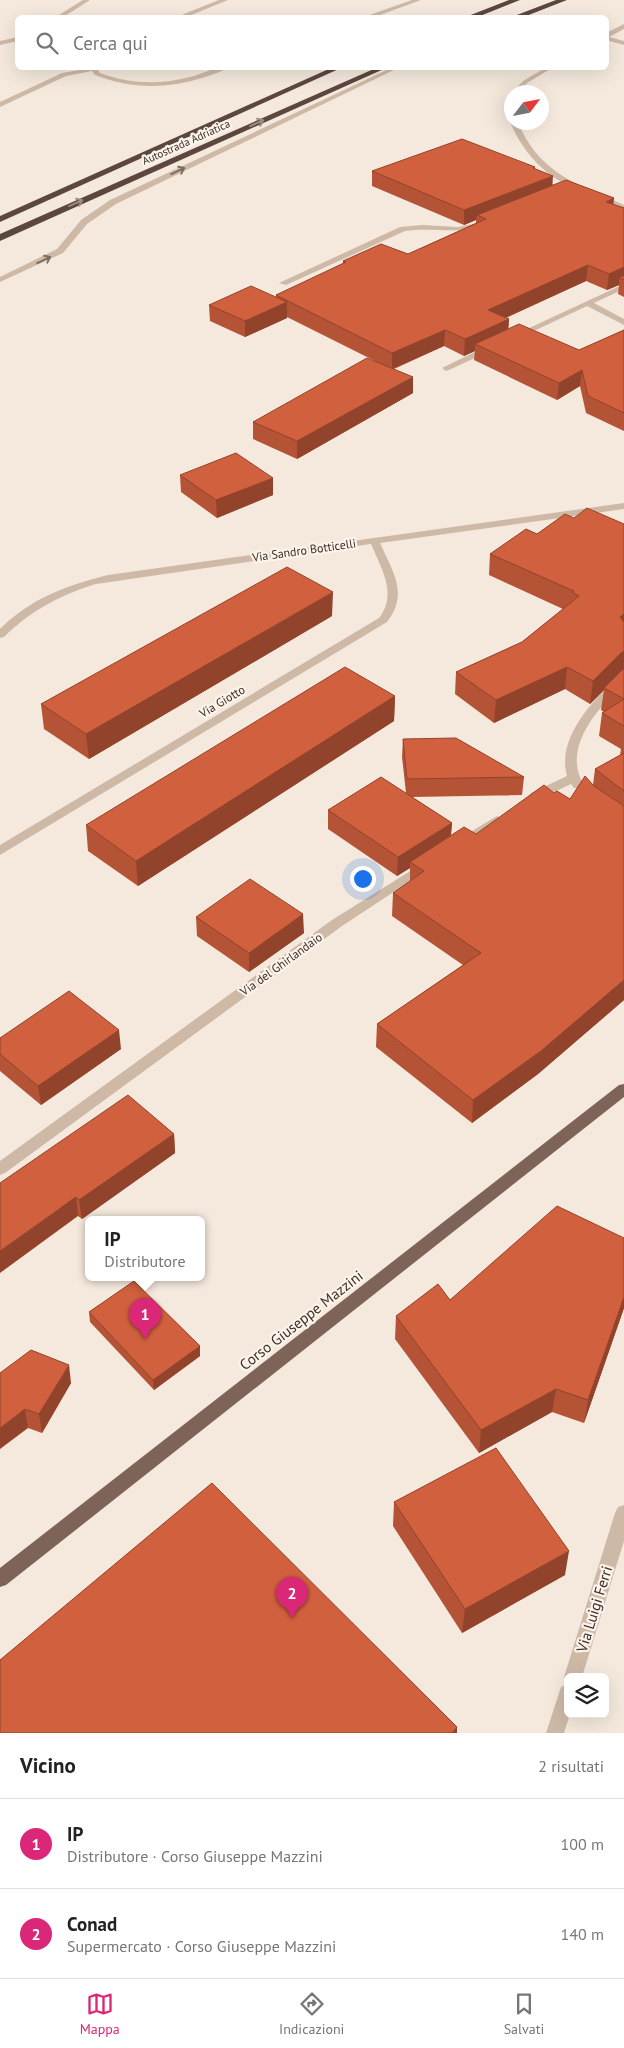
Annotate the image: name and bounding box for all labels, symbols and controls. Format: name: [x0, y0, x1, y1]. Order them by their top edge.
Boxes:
search box: [15, 15, 609, 70]
icon: search: [33, 29, 61, 57]
text: Cerca qui: [73, 31, 148, 55]
north arrow: [504, 85, 549, 130]
street label: Autostrada Adriatica: [140, 116, 232, 168]
one-way arrow: [249, 118, 264, 128]
one-way arrow: [170, 166, 185, 176]
one-way arrow: [68, 198, 83, 208]
one-way arrow: [37, 254, 52, 264]
street label: Via Sandro Botticelli: [250, 535, 357, 565]
street label: Via Giotto: [196, 682, 248, 721]
your location: [350, 866, 376, 892]
street label: Via del Ghirlandaio: [236, 929, 325, 999]
popup: [85, 1216, 205, 1281]
text: IP: [104, 1227, 121, 1251]
text: Distributore: [104, 1251, 186, 1271]
street label: Corso Giuseppe Mazzini: [235, 1266, 367, 1374]
pin: 1: [129, 1298, 161, 1339]
street label: Via Luigi Ferri: [572, 1564, 616, 1655]
pin: 2: [276, 1577, 308, 1618]
map controls: [564, 1673, 609, 1718]
button: layers: [564, 1673, 609, 1718]
text: Vicino: [20, 1752, 76, 1779]
text: 2 risultati: [538, 1756, 604, 1776]
text: IP: [67, 1822, 83, 1846]
text: 1: [31, 1834, 41, 1854]
text: 100 m: [561, 1834, 604, 1854]
text: Distributore · Corso Giuseppe Mazzini: [67, 1846, 323, 1866]
text: Conad: [67, 1912, 117, 1936]
text: 2: [31, 1924, 41, 1944]
text: 140 m: [561, 1924, 604, 1944]
text: Supermercato · Corso Giuseppe Mazzini: [67, 1936, 336, 1956]
tab: Mappa: [80, 1990, 120, 2038]
tab: Indicazioni: [279, 1990, 344, 2038]
tab: Salvati: [504, 1990, 544, 2038]

